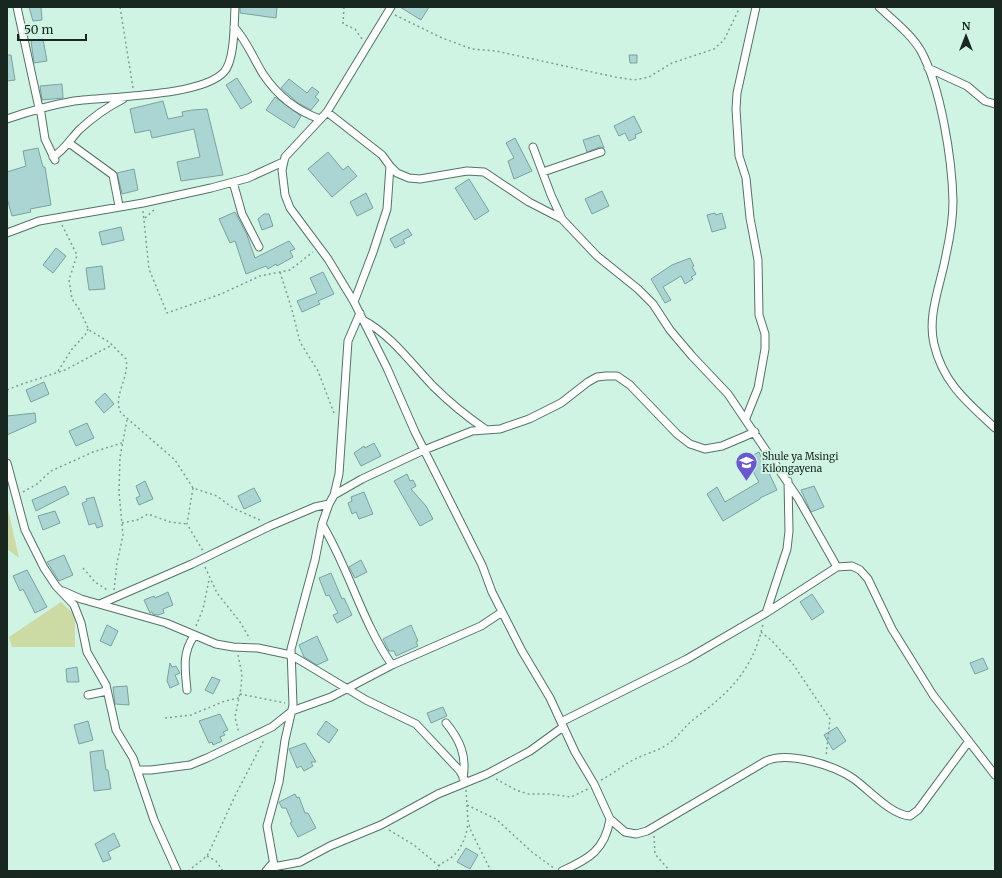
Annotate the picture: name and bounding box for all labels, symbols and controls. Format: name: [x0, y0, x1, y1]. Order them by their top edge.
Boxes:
scale bar: [18, 16, 86, 42]
north arrow: [946, 16, 986, 56]
text: N: [962, 19, 971, 33]
text: 50 m: [24, 22, 53, 37]
school or university icon: Shule ya Msingi Kilongayena: [734, 449, 760, 482]
place label: Shule ya Msingi Kilongayena: [762, 450, 839, 475]

